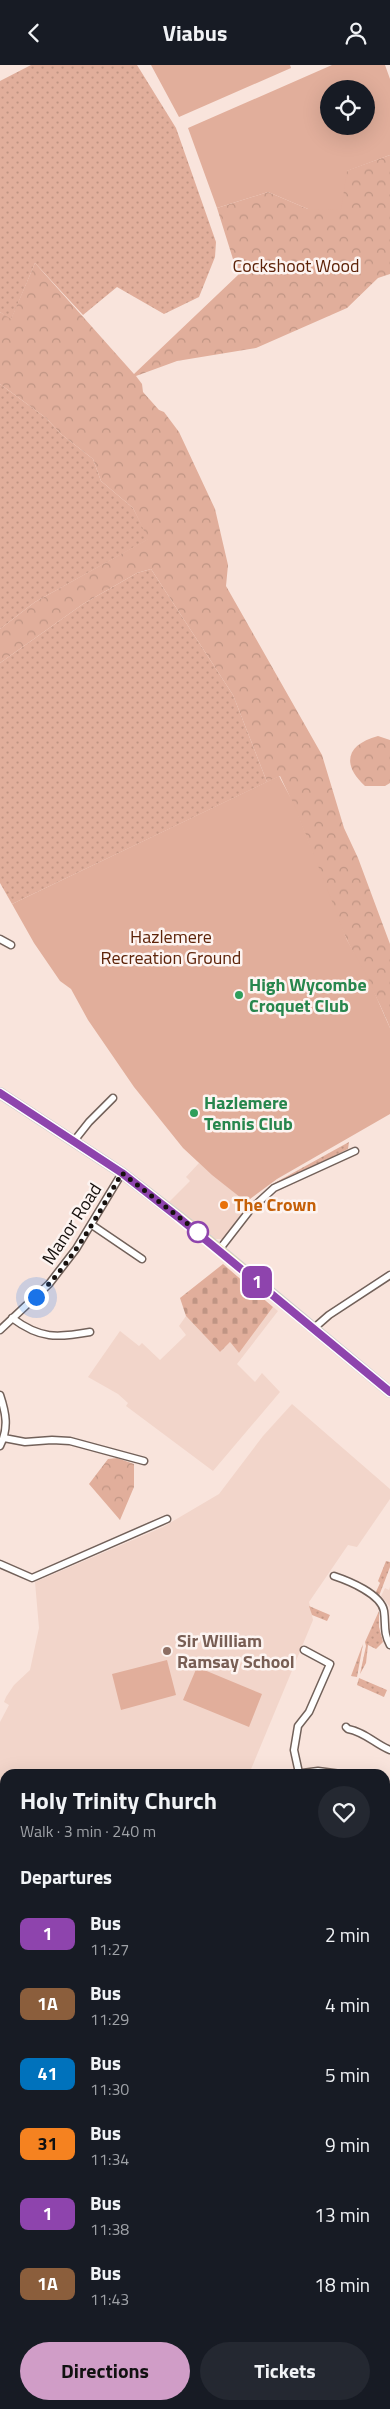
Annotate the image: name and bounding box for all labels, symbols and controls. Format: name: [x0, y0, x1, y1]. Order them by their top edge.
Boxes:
text: Viabus: [163, 16, 227, 50]
icon: back: [20, 19, 48, 47]
icon: person: [342, 19, 370, 47]
map controls: [320, 80, 375, 135]
button: locate: [320, 80, 375, 135]
park label: Cockshoot Wood: [233, 252, 359, 279]
park label: Hazlemere Recreation Ground: [101, 923, 241, 971]
place label: High Wycombe Croquet Club: [249, 971, 367, 1019]
marker: High Wycombe Croquet Club: [233, 989, 245, 1001]
place label: Hazlemere Tennis Club: [204, 1089, 293, 1137]
marker: Hazlemere Tennis Club: [188, 1107, 200, 1119]
street label: Manor Road: [35, 1178, 108, 1270]
place label: The Crown: [234, 1191, 316, 1218]
marker: The Crown: [218, 1199, 230, 1211]
unlabelled marker: [187, 1221, 209, 1243]
line badge: 1: [241, 1266, 273, 1298]
text: 1: [252, 1268, 262, 1295]
your location: [24, 1285, 49, 1310]
place label: Sir William Ramsay School: [177, 1627, 295, 1675]
marker: Sir William Ramsay School: [161, 1645, 173, 1657]
text: Holy Trinity Church: [20, 1782, 217, 1818]
button: heart: [318, 1786, 370, 1838]
text: Walk · 3 min · 240 m: [20, 1819, 156, 1843]
text: Departures: [20, 1862, 112, 1891]
text: Bus: [90, 1908, 121, 1937]
text: 1: [42, 1920, 53, 1947]
text: 2 min: [325, 1920, 370, 1949]
text: 11:27: [90, 1937, 129, 1961]
text: Bus: [90, 1978, 121, 2007]
text: 1A: [37, 1990, 58, 2017]
text: 4 min: [325, 1990, 370, 2019]
text: 11:29: [90, 2007, 129, 2031]
text: Bus: [90, 2048, 121, 2077]
text: 41: [37, 2060, 58, 2087]
text: 5 min: [325, 2060, 370, 2089]
text: 11:30: [90, 2077, 129, 2101]
text: Bus: [90, 2118, 121, 2147]
text: 31: [37, 2130, 58, 2157]
text: 9 min: [325, 2130, 370, 2159]
text: 11:34: [90, 2147, 129, 2171]
text: Bus: [90, 2188, 121, 2217]
text: 1: [42, 2200, 53, 2227]
text: 13 min: [314, 2200, 370, 2229]
text: 11:38: [90, 2217, 129, 2241]
text: Bus: [90, 2258, 121, 2287]
text: 1A: [37, 2270, 58, 2297]
text: 18 min: [314, 2270, 370, 2299]
text: 11:43: [90, 2287, 129, 2311]
button: Directions: [20, 2342, 190, 2400]
button: Tickets: [200, 2342, 370, 2400]

